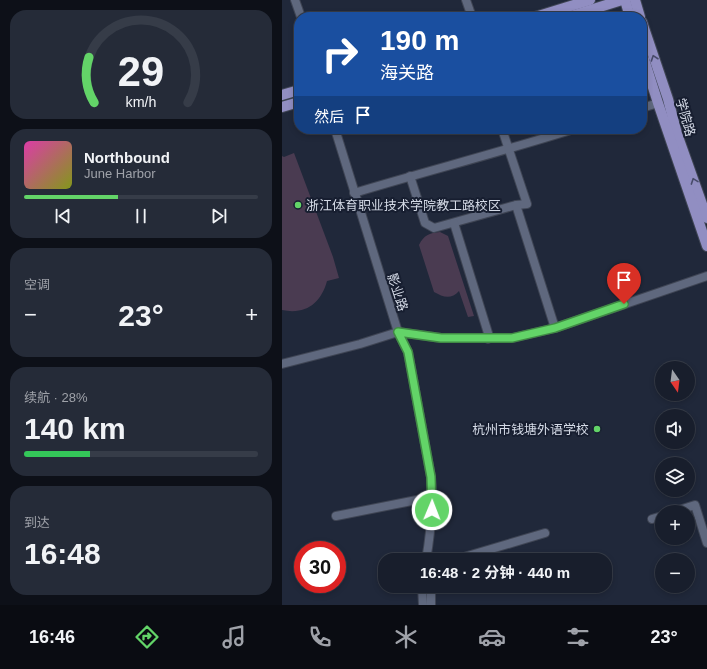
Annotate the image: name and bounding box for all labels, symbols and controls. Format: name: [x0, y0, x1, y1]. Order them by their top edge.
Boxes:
text: 190 m: [380, 25, 459, 56]
icon: right: [314, 28, 366, 80]
text: 29: [118, 47, 164, 94]
one-way arrow: [650, 54, 659, 61]
text: 海关路: [380, 63, 434, 83]
text: km/h: [126, 93, 157, 109]
street label: 学院路: [673, 96, 698, 138]
icon: arrive: [352, 104, 374, 126]
text: 然后: [314, 108, 344, 125]
text: Northbound: [84, 149, 170, 166]
text: June Harbor: [84, 166, 156, 181]
one-way arrow: [690, 178, 698, 185]
place label: 浙江体育职业技术学院教工路校区: [306, 198, 501, 213]
marker: 浙江体育职业技术学院教工路校区: [293, 200, 303, 210]
icon: previous: [52, 205, 74, 227]
icon: pause: [130, 205, 152, 227]
icon: next: [208, 205, 230, 227]
pin: [607, 263, 641, 304]
icon: arrive: [613, 269, 635, 291]
street label: 影业路: [384, 271, 411, 313]
text: 空调: [24, 277, 50, 292]
text: 23°: [118, 299, 164, 332]
text: −: [24, 302, 37, 327]
text: +: [245, 302, 258, 327]
north arrow: [655, 361, 695, 401]
map controls: [655, 361, 695, 593]
text: 续航 · 28%: [24, 390, 88, 405]
button: sound: [655, 409, 695, 449]
text: 140 km: [24, 412, 126, 445]
place label: 杭州市钱塘外语学校: [472, 422, 589, 437]
marker: 杭州市钱塘外语学校: [592, 424, 602, 434]
button: layers: [655, 457, 695, 497]
position arrow: [411, 489, 453, 531]
button: +: [655, 505, 695, 545]
text: 到达: [24, 515, 50, 530]
text: 16:48: [24, 537, 101, 570]
speed limit sign: 30: [294, 541, 346, 593]
button: −: [655, 553, 695, 593]
text: 16:48 · 2 分钟 · 440 m: [420, 564, 570, 581]
icon: directions: [133, 623, 161, 651]
icon: music: [220, 623, 248, 651]
icon: phone: [306, 623, 334, 651]
icon: climate: [392, 623, 420, 651]
icon: car: [478, 623, 506, 651]
icon: filters: [564, 623, 592, 651]
text: 16:46: [29, 627, 75, 647]
text: 23°: [651, 627, 678, 647]

